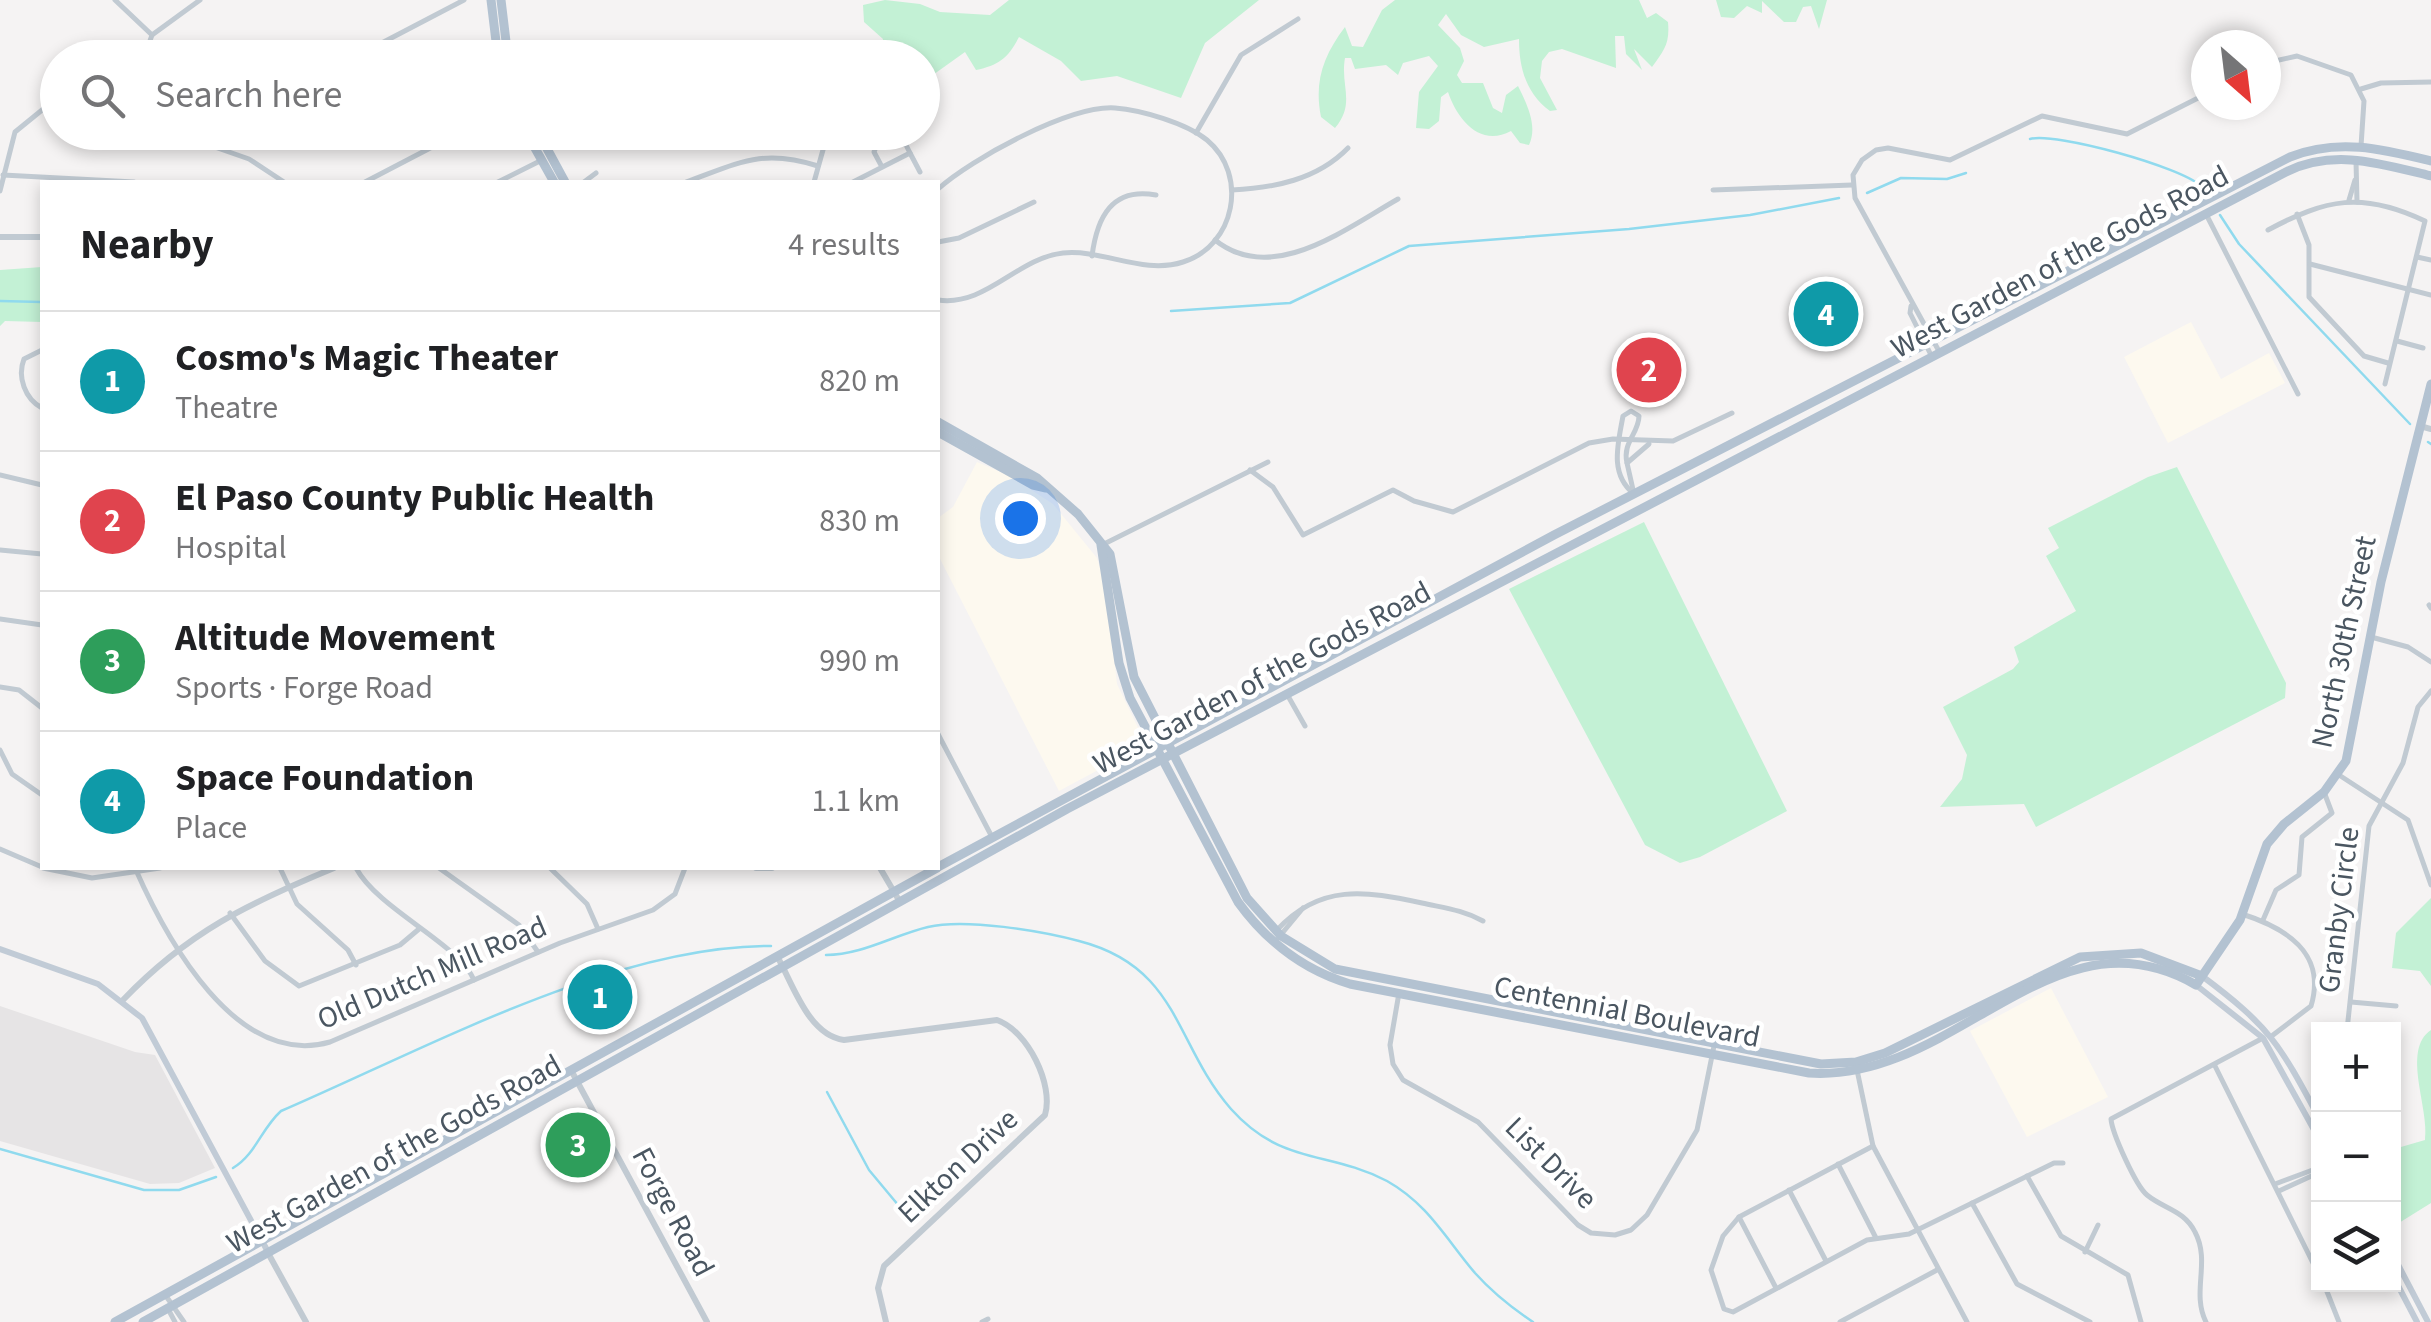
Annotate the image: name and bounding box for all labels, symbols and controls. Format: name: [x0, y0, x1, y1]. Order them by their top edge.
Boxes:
north arrow: [2191, 30, 2281, 120]
search box: [40, 40, 940, 150]
icon: search: [75, 68, 130, 123]
text: Search here: [155, 68, 342, 122]
street label: West Garden of the Gods Road: [1884, 155, 2236, 369]
text: Nearby: [80, 215, 214, 275]
text: 4 results: [788, 222, 900, 268]
pin: 4: [1794, 276, 1858, 352]
text: Cosmo's Magic Theater: [175, 331, 558, 385]
pin: 2: [1616, 332, 1682, 408]
text: 1: [104, 358, 121, 404]
text: 820 m: [819, 358, 900, 404]
text: Theatre: [175, 385, 278, 431]
text: El Paso County Public Health: [175, 471, 654, 525]
your location: [995, 493, 1046, 544]
text: 2: [104, 498, 121, 544]
text: 830 m: [819, 498, 900, 544]
text: Hospital: [175, 525, 287, 571]
street label: North 30th Street: [2301, 532, 2387, 752]
street label: West Garden of the Gods Road: [1086, 571, 1438, 785]
text: Altitude Movement: [175, 611, 495, 665]
text: 3: [104, 638, 121, 684]
text: 990 m: [819, 638, 900, 684]
text: Sports · Forge Road: [175, 665, 433, 711]
text: Space Foundation: [175, 751, 474, 805]
text: 4: [104, 778, 121, 824]
text: 1.1 km: [811, 778, 900, 824]
text: Place: [175, 805, 247, 851]
street label: Granby Circle: [2307, 824, 2371, 996]
street label: Old Dutch Mill Road: [311, 905, 553, 1041]
pin: 1: [568, 960, 632, 1034]
street label: Centennial Boulevard: [1490, 965, 1764, 1059]
map controls: [2311, 1022, 2401, 1292]
button: +: [2311, 1022, 2401, 1112]
street label: West Garden of the Gods Road: [219, 1044, 569, 1264]
street label: Elkton Drive: [888, 1099, 1028, 1233]
street label: List Drive: [1495, 1107, 1607, 1219]
pin: 3: [546, 1108, 610, 1182]
button: −: [2311, 1112, 2401, 1202]
street label: Forge Road: [621, 1140, 725, 1284]
button: layers: [2311, 1202, 2401, 1292]

